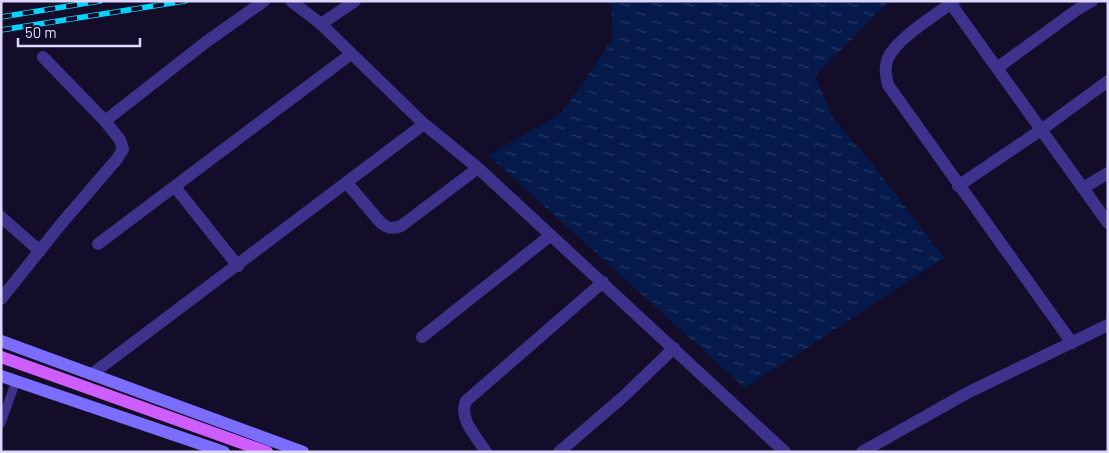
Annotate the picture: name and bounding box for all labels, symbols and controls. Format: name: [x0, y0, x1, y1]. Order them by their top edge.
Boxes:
scale bar: [18, 15, 140, 47]
text: 50 m: [25, 23, 57, 41]

